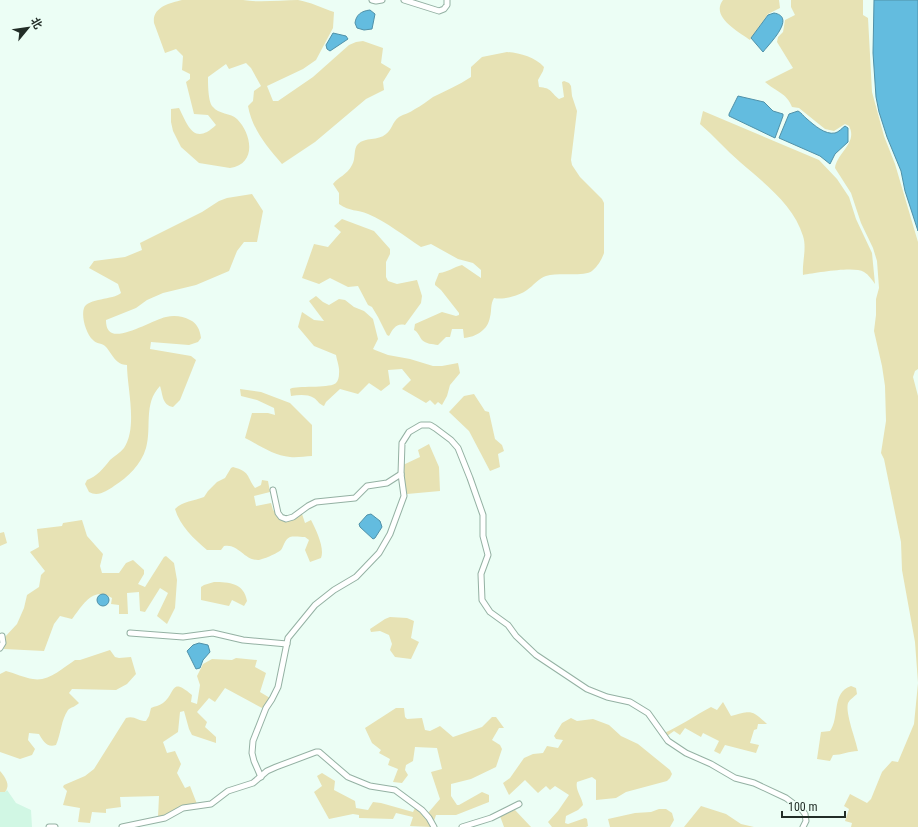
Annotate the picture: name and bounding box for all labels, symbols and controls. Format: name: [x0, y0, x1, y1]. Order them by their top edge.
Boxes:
north arrow: [8, 8, 48, 48]
text: 北: [28, 15, 45, 31]
scale bar: [782, 793, 845, 819]
text: 100 m: [788, 800, 818, 814]

